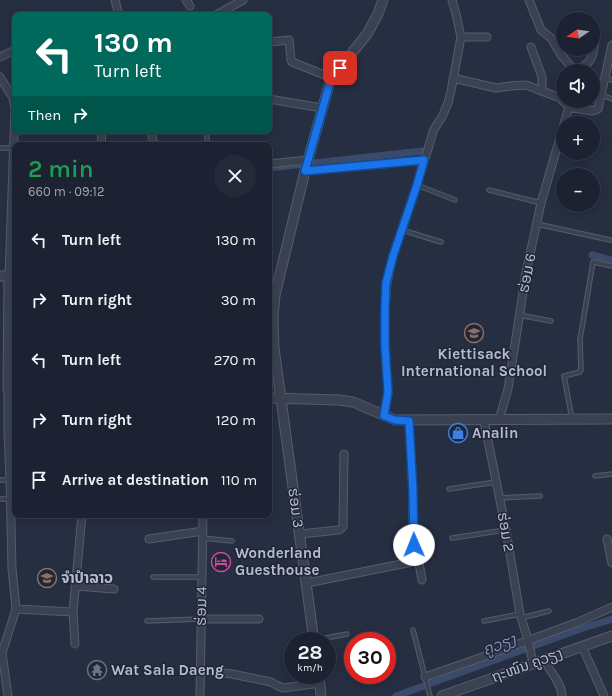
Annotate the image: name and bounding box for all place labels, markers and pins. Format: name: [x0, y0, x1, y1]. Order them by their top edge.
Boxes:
pin: [323, 51, 357, 85]
school or university icon: Kiettisack International School: [463, 322, 485, 344]
place label: Kiettisack International School: [401, 345, 547, 380]
shop icon: Analin: [447, 422, 469, 444]
place label: Analin: [472, 424, 518, 442]
place label: Wonderland Guesthouse: [235, 544, 321, 579]
hotel icon: Wonderland Guesthouse: [210, 551, 232, 573]
school or university icon: ຈຳປຳລາວ: [36, 567, 58, 589]
place label: ຈຳປຳລາວ: [61, 569, 113, 587]
temple icon: Wat Sala Daeng: [86, 659, 108, 681]
place label: Wat Sala Daeng: [111, 661, 224, 679]

